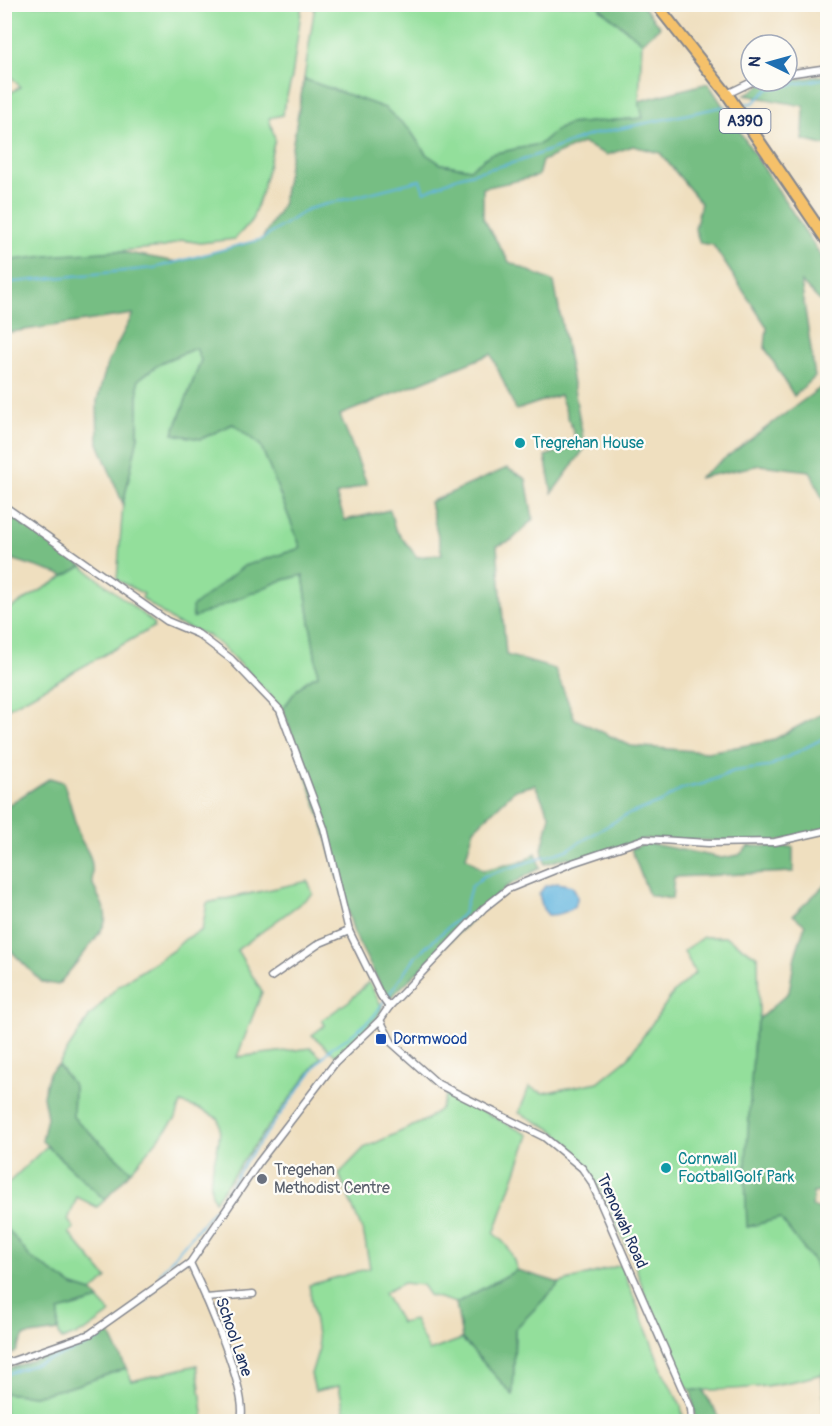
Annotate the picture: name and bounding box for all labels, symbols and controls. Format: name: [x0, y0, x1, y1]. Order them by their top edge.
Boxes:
north arrow: [739, 33, 799, 93]
text: N: [745, 55, 766, 68]
road number: A390: [720, 109, 771, 133]
place label: Tregrehan House: [532, 433, 644, 453]
marker: Tregrehan House: [513, 436, 527, 450]
place label: Dormwood: [393, 1029, 467, 1049]
marker: Dormwood: [374, 1032, 388, 1046]
place label: Cornwall FootballGolf Park: [678, 1149, 795, 1187]
place label: Tregehan Methodist Centre: [274, 1160, 390, 1198]
marker: Cornwall FootballGolf Park: [659, 1161, 673, 1175]
street label: Trenowah Road: [592, 1171, 652, 1271]
marker: Tregehan Methodist Centre: [255, 1172, 269, 1186]
street label: School Lane: [211, 1295, 257, 1379]

